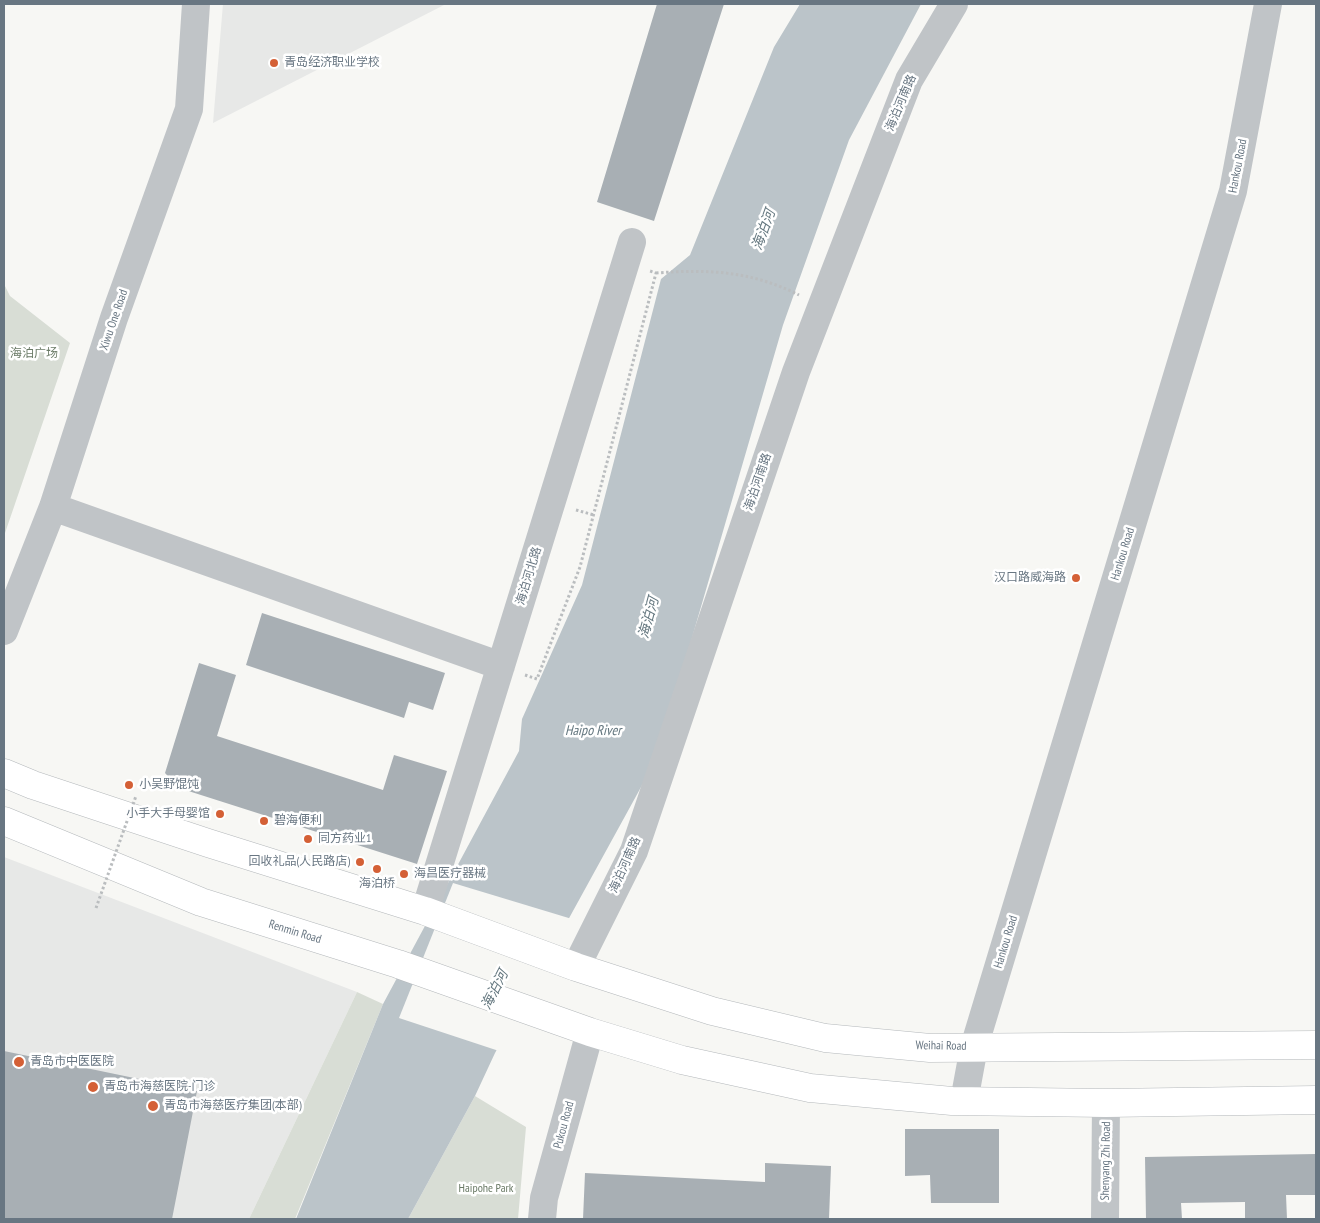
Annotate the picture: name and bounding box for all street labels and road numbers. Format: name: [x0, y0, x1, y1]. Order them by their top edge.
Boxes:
street label: 海泊河南路: [883, 73, 919, 133]
street label: Hankou Road: [1226, 138, 1250, 194]
street label: Xiwu One Road: [97, 288, 131, 352]
street label: 海泊河南路: [741, 451, 775, 513]
street label: Hankou Road: [1108, 526, 1138, 582]
street label: 海泊河北路: [513, 545, 545, 607]
street label: 海泊河南路: [606, 835, 644, 895]
street label: Hankou Road: [991, 914, 1021, 970]
street label: Renmin Road: [267, 917, 323, 947]
street label: Weihai Road: [915, 1038, 967, 1054]
street label: Pukou Road: [551, 1100, 577, 1150]
street label: Shenyang Zhi Road: [1098, 1121, 1114, 1201]

